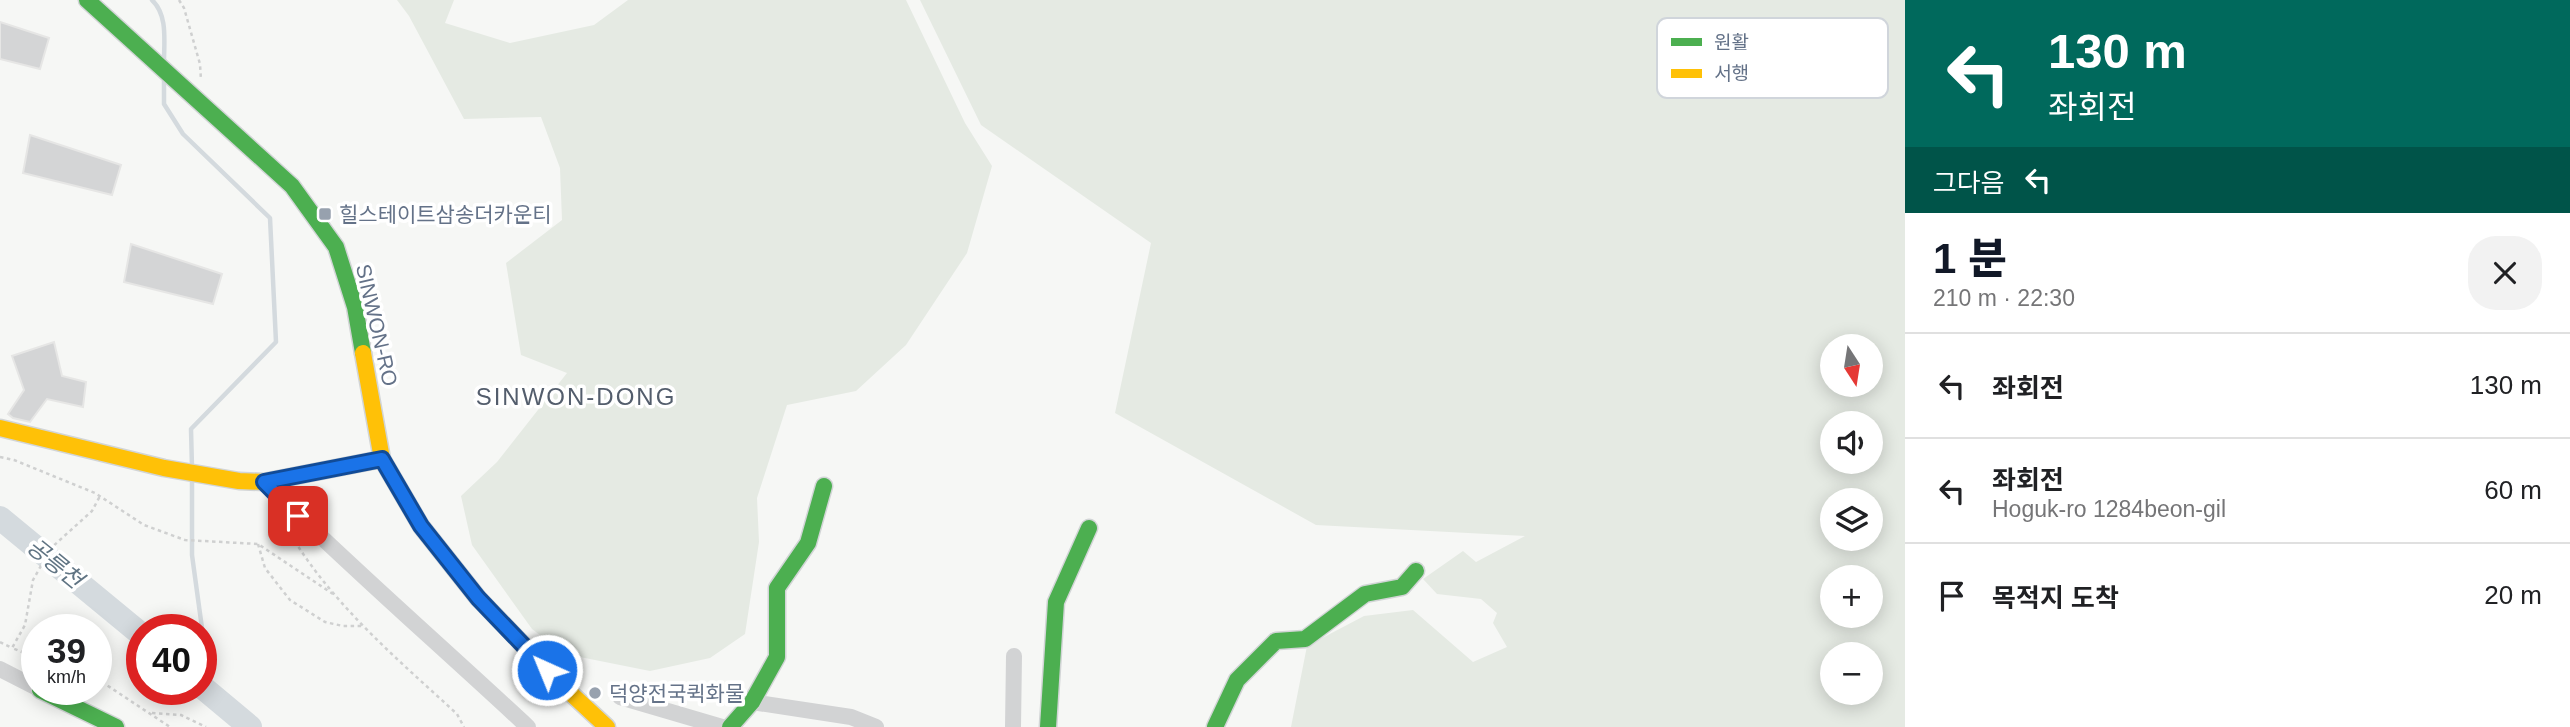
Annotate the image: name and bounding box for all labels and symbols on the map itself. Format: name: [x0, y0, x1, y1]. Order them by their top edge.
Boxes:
legend: [1657, 18, 1888, 98]
text: 원활: [1714, 32, 1749, 53]
text: 서행: [1714, 63, 1749, 84]
place label: 힐스테이트삼송더카운티: [339, 203, 552, 226]
marker: 힐스테이트삼송더카운티: [317, 206, 333, 222]
street label: SINWON-RO: [352, 262, 402, 388]
north arrow: [1820, 334, 1883, 397]
district label: SINWON-DONG: [476, 383, 676, 410]
pin: [268, 486, 328, 546]
water label: 공릉천: [22, 533, 90, 595]
speed limit sign: 40: [126, 614, 217, 705]
position arrow: [510, 633, 584, 707]
place label: 덕양전국퀵화물: [609, 682, 744, 705]
marker: 덕양전국퀵화물: [587, 685, 603, 701]

